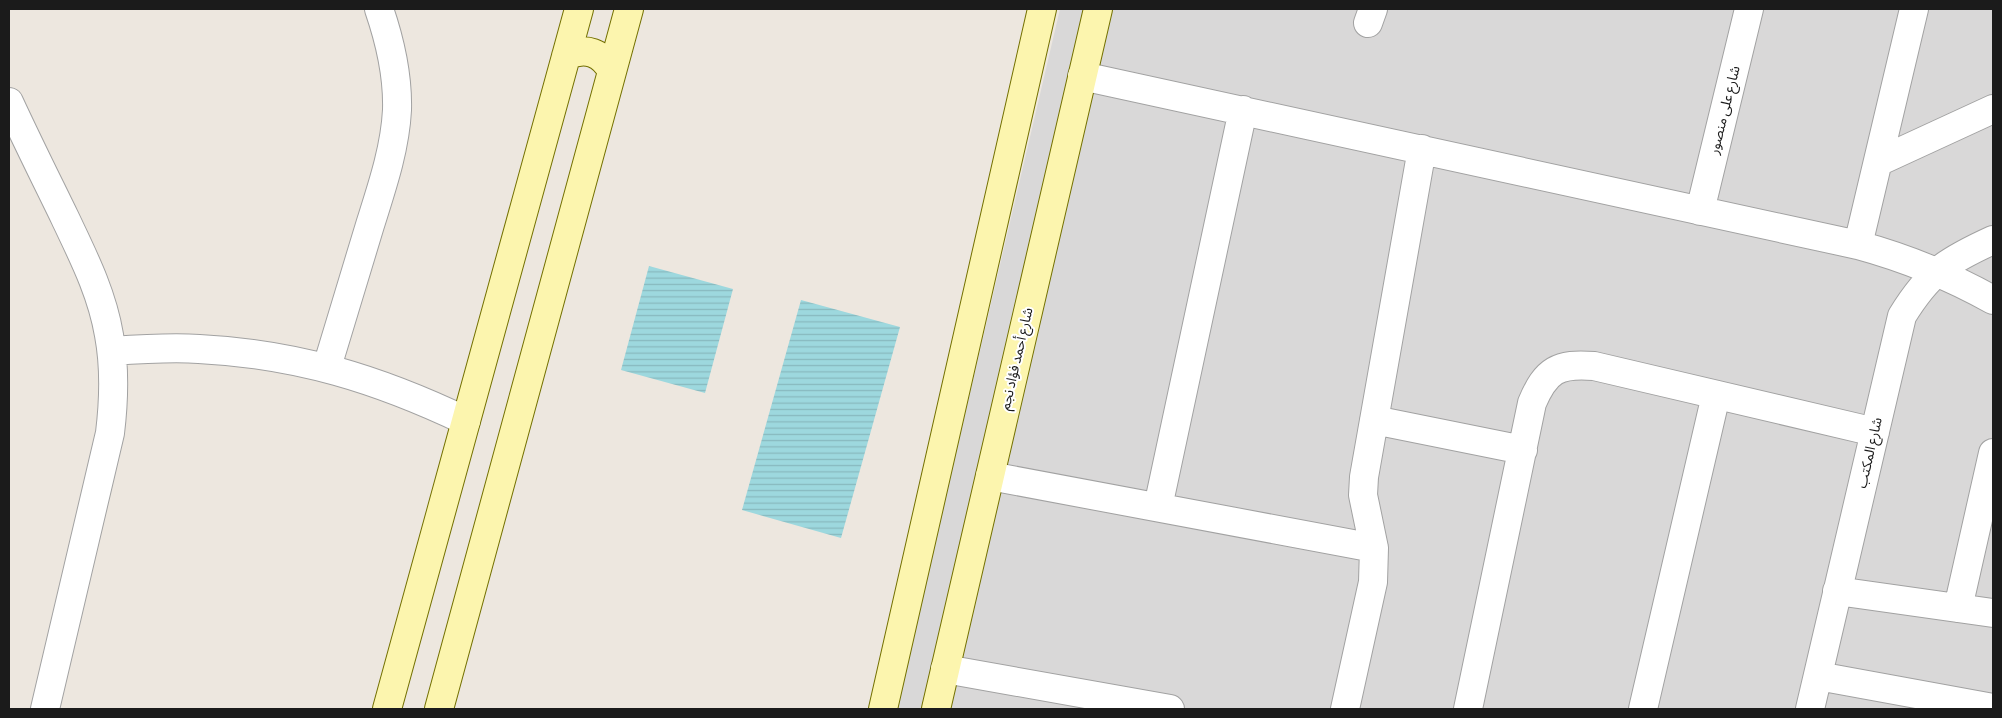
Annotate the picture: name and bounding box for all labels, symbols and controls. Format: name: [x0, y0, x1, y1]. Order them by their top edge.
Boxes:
street label: شارع على منصور: [1707, 64, 1746, 157]
street label: شارع أحمد فؤاد نجم: [996, 306, 1039, 412]
street label: شارع المكتب: [1855, 416, 1888, 490]

